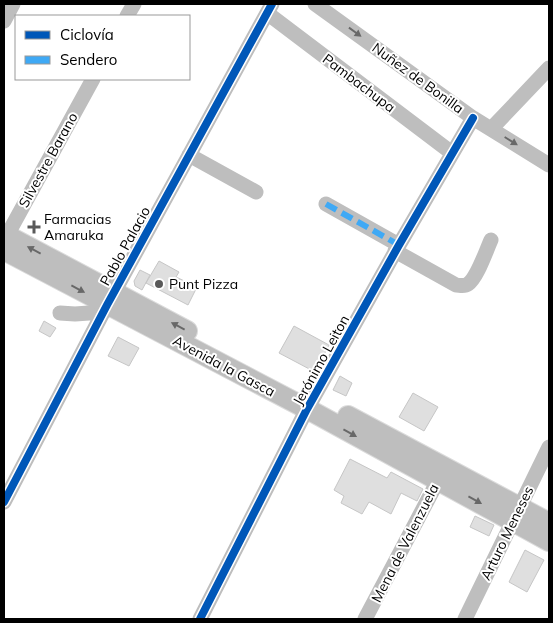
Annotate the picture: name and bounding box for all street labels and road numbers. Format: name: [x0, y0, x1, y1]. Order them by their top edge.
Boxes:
street label: Nuñez de Bonilla: [369, 39, 467, 117]
street label: Pambachupa: [319, 50, 399, 116]
street label: Silvestre Barano: [14, 109, 82, 211]
street label: Pablo Palacio: [96, 203, 154, 289]
street label: Jerónimo Leiton: [289, 312, 353, 408]
street label: Avenida la Gasca: [170, 332, 278, 400]
street label: Mena de Valenzuela: [367, 481, 443, 605]
street label: Arturo Meneses: [476, 483, 538, 583]

